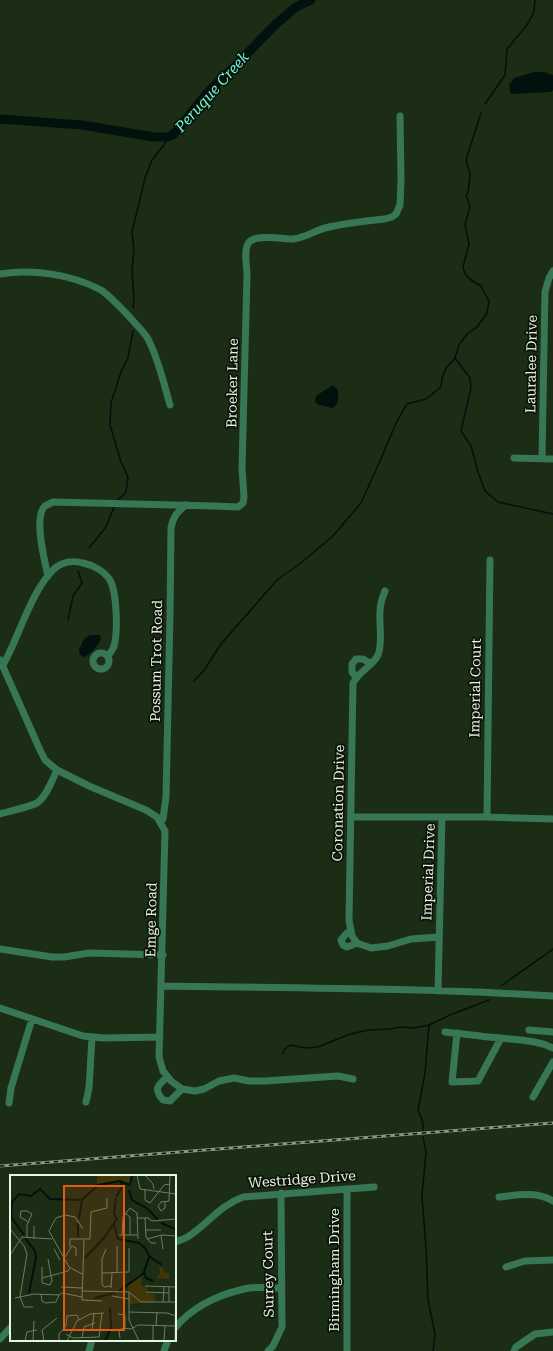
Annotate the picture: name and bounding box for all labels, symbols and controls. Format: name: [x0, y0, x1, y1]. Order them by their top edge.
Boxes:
water label: Peruque Creek: [171, 48, 253, 137]
street label: Lauralee Drive: [522, 314, 540, 413]
street label: Broeker Lane: [223, 338, 241, 428]
street label: Possum Trot Road: [147, 600, 165, 722]
street label: Imperial Court: [466, 638, 484, 738]
street label: Coronation Drive: [329, 744, 347, 862]
street label: Imperial Drive: [418, 823, 438, 921]
street label: Emge Road: [142, 882, 160, 958]
street label: Westridge Drive: [248, 1167, 357, 1191]
inset map: [10, 1175, 176, 1341]
street label: Birmingham Drive: [326, 1208, 342, 1332]
street label: Surrey Court: [259, 1230, 277, 1318]

